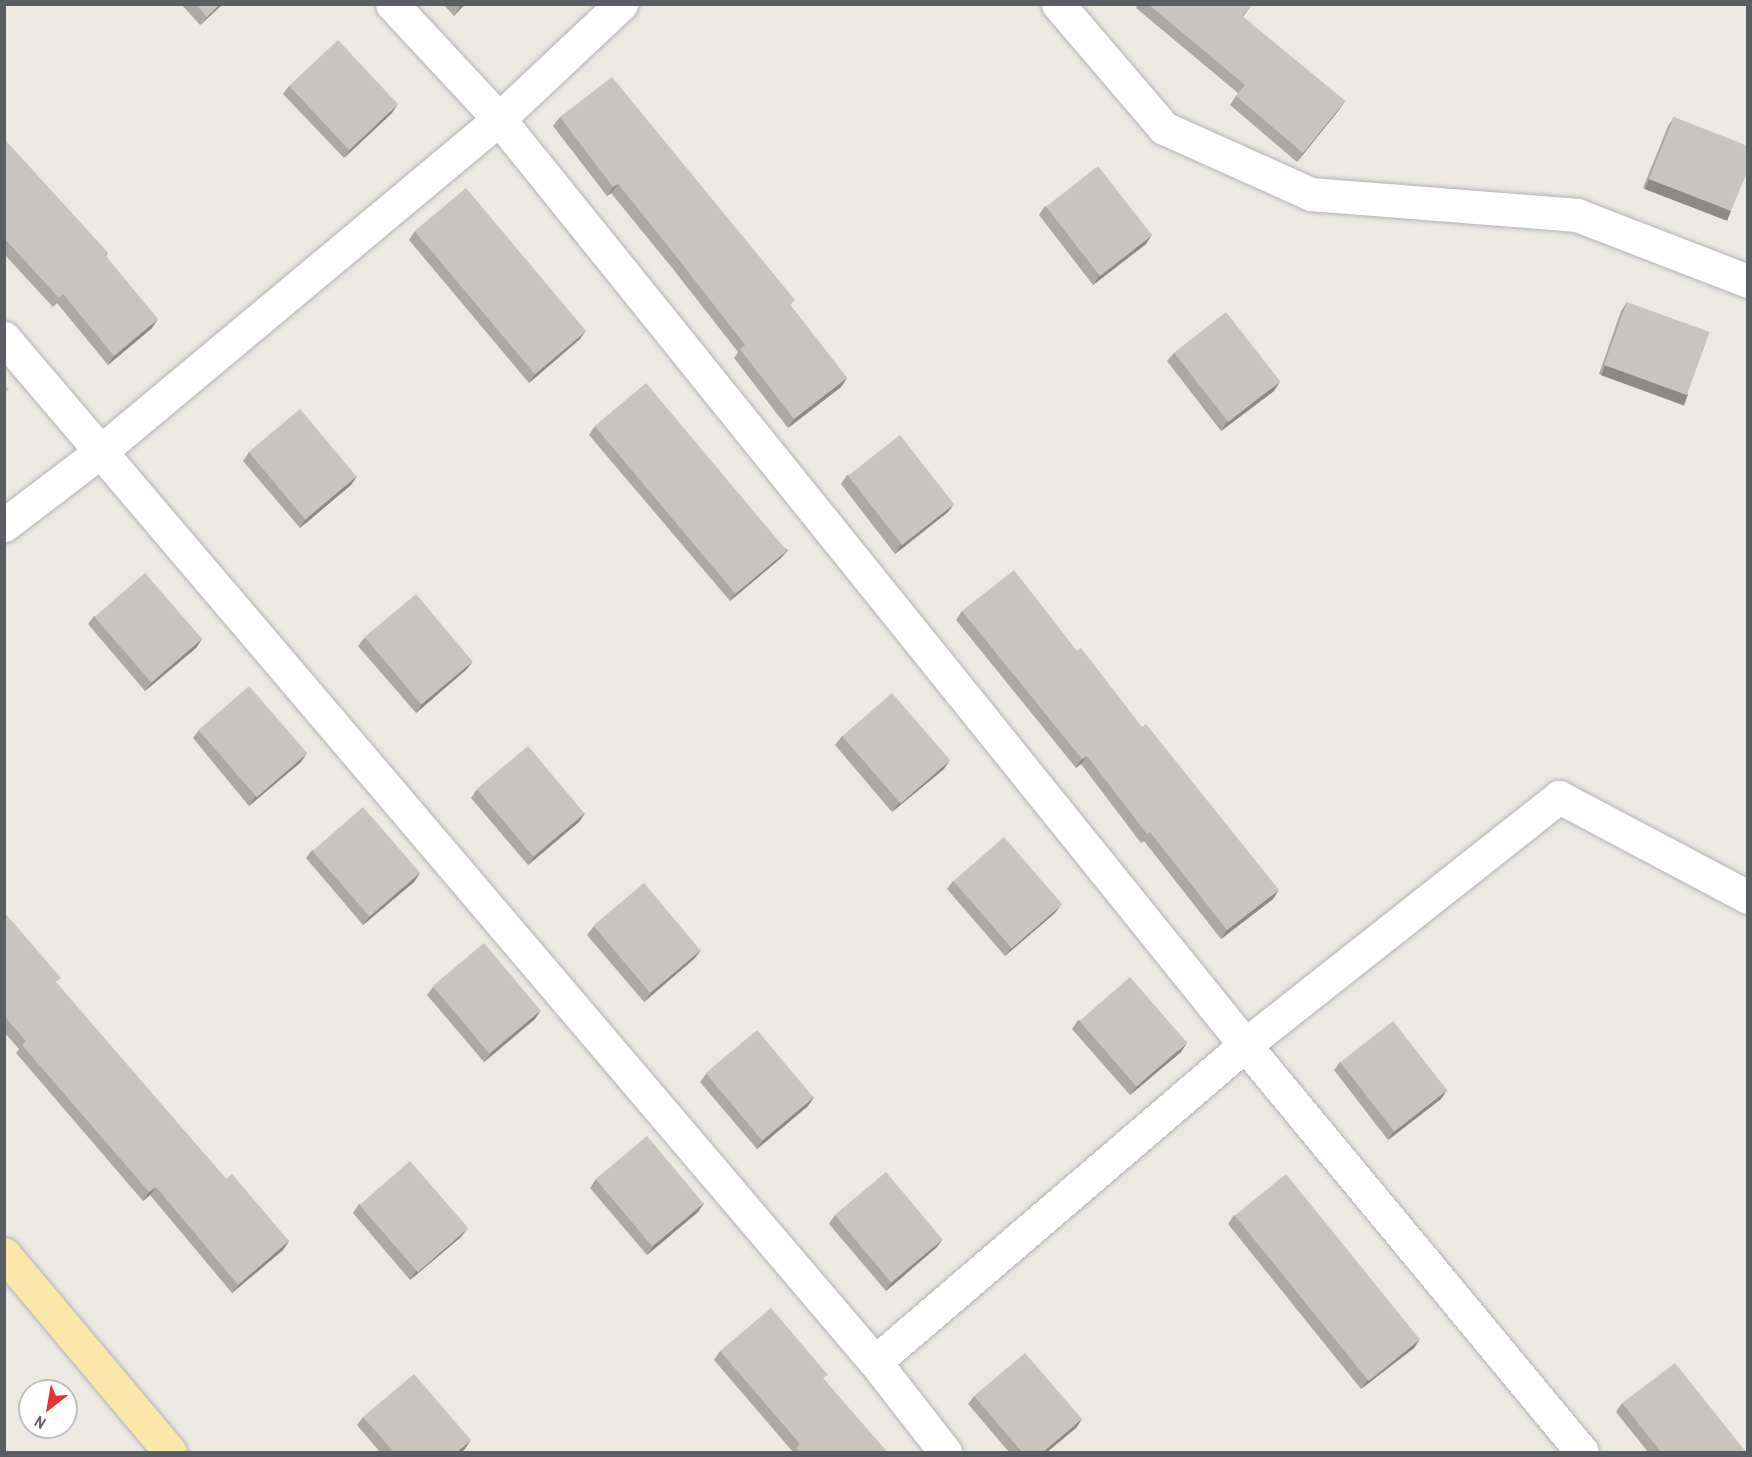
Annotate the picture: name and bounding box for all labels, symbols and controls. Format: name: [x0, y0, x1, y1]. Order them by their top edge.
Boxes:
north arrow: [18, 1379, 78, 1439]
text: N: [30, 1411, 49, 1435]

